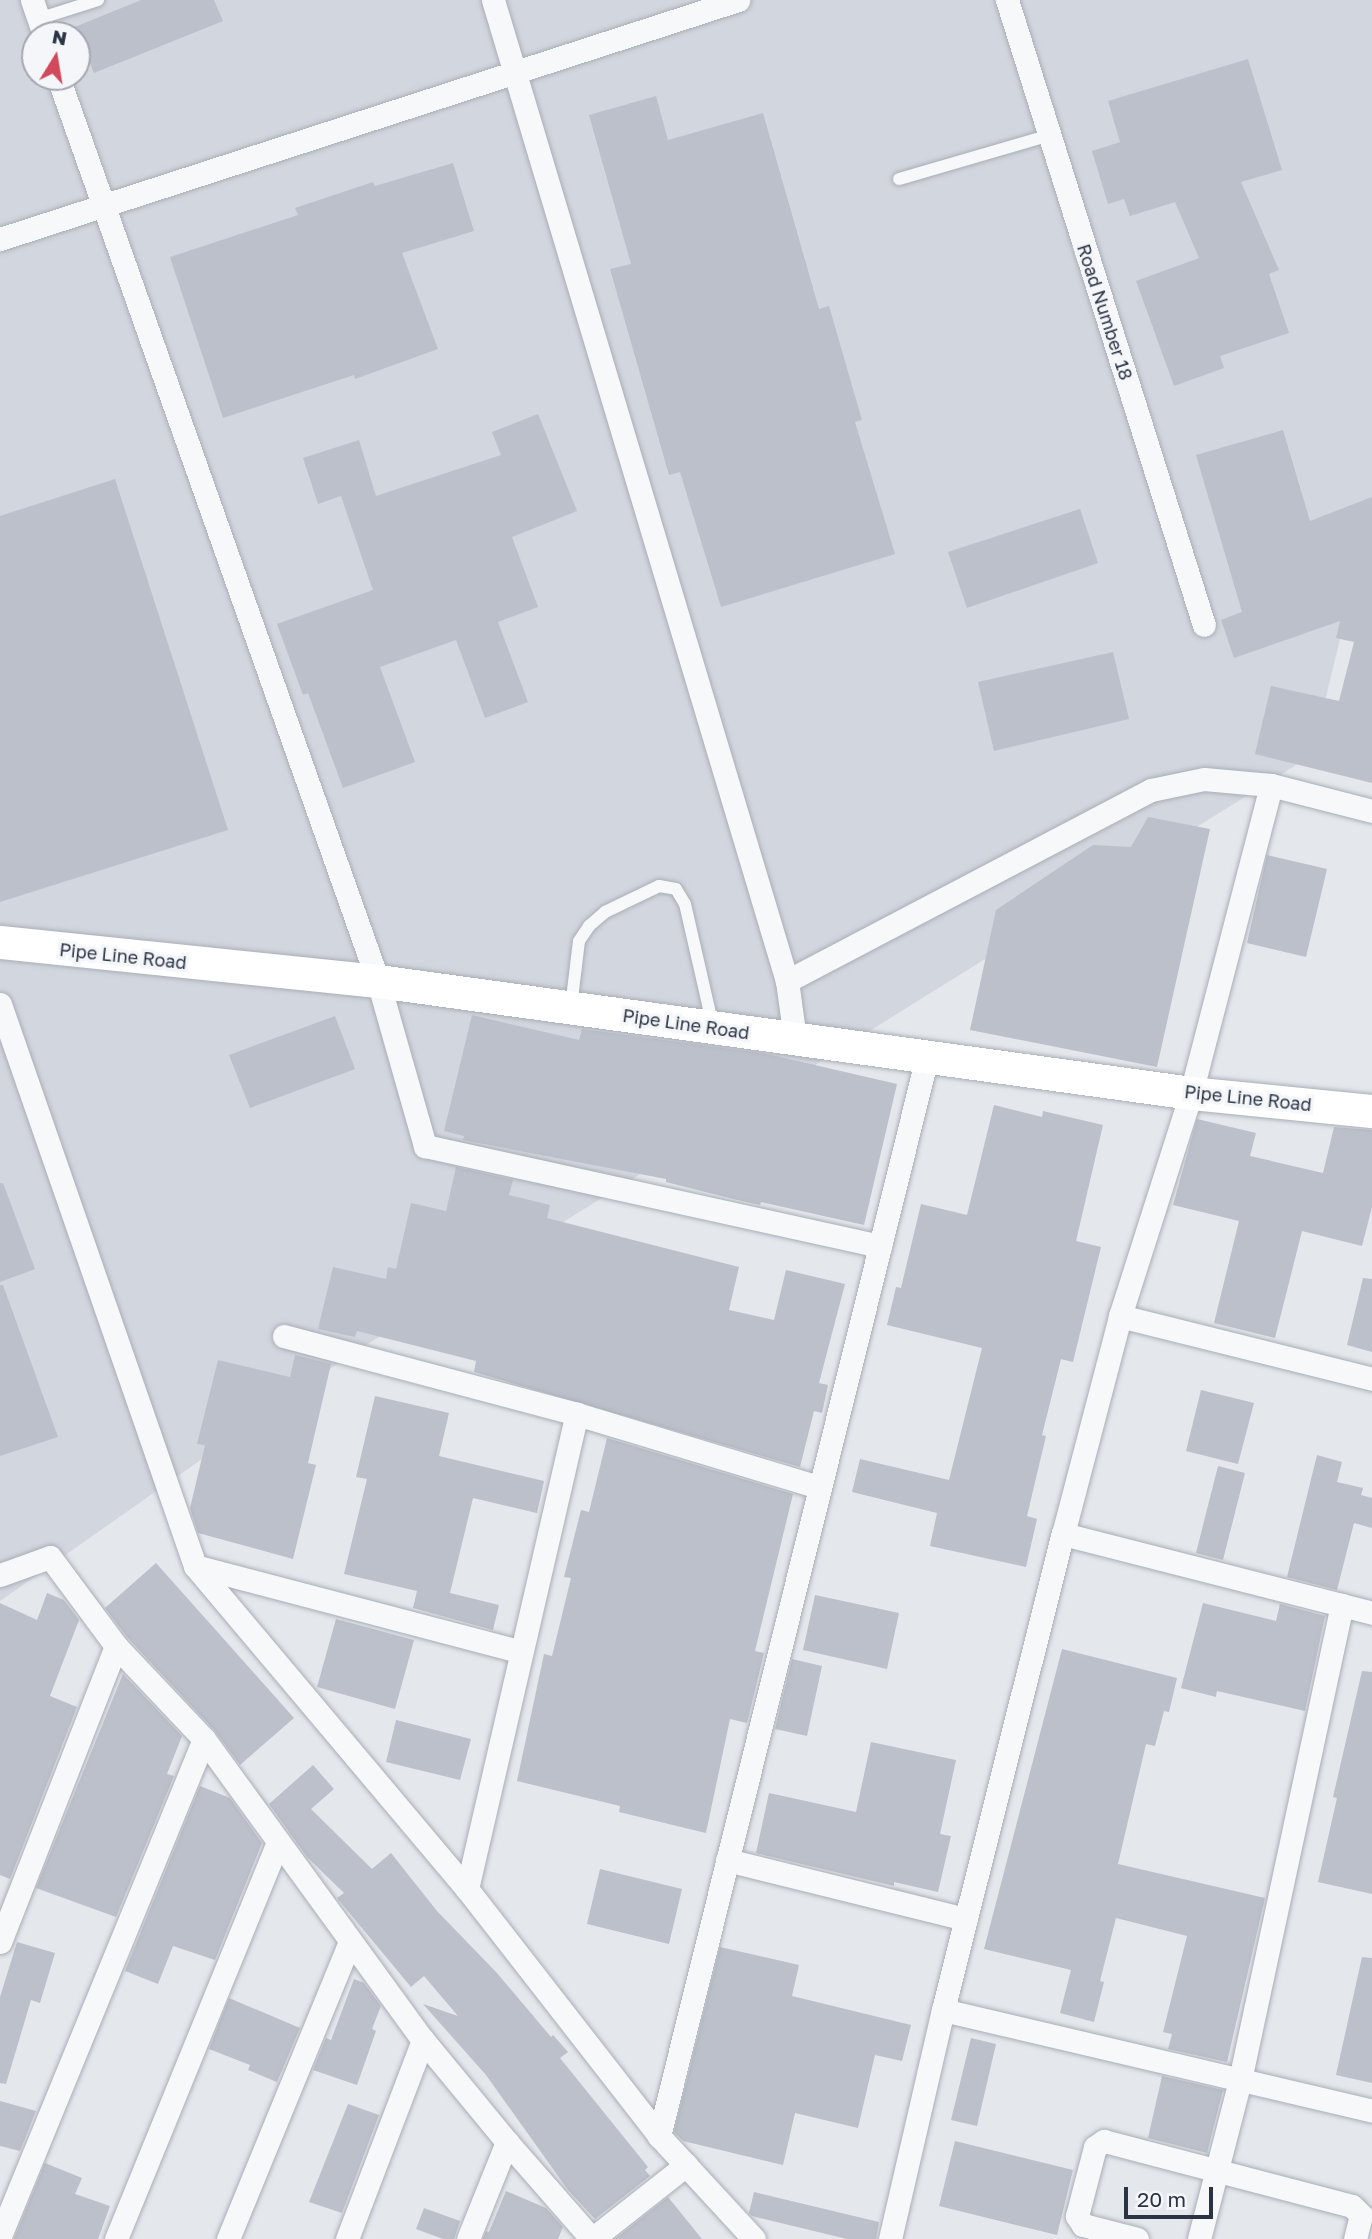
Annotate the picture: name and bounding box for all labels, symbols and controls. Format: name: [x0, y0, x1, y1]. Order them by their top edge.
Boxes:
north arrow: [21, 21, 91, 91]
text: N: [50, 24, 69, 50]
street label: Road Number 18: [1073, 241, 1137, 383]
street label: Pipe Line Road: [58, 939, 188, 973]
street label: Pipe Line Road: [621, 1004, 751, 1044]
street label: Pipe Line Road: [1183, 1081, 1313, 1115]
scale bar: [1127, 2172, 1216, 2216]
text: 20 m: [1137, 2186, 1186, 2212]

